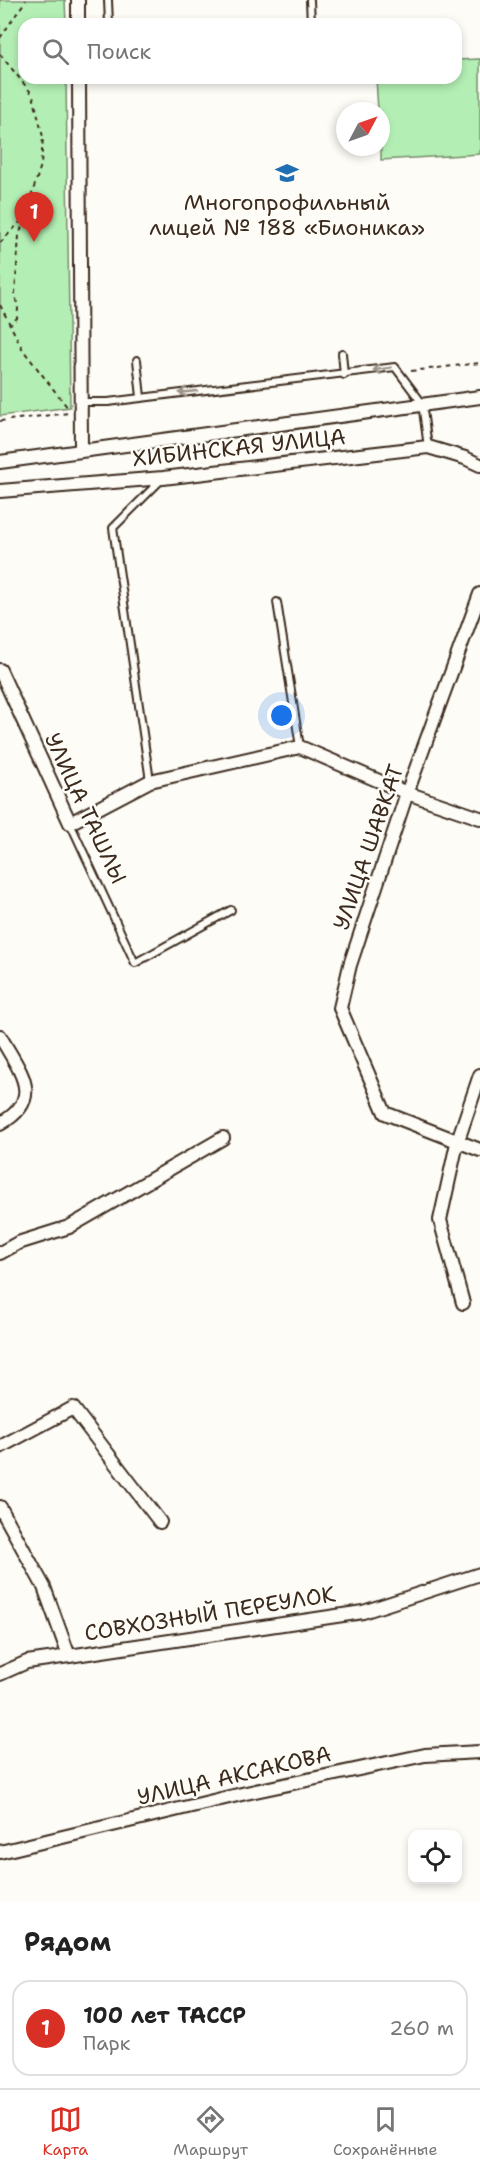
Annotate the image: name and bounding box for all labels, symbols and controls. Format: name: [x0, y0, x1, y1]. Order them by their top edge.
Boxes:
search box: [18, 18, 462, 84]
icon: search: [39, 35, 72, 68]
text: Поиск: [87, 37, 151, 66]
north arrow: [336, 102, 390, 156]
school or university icon: Многопрофильный лицей № 188 «Бионика»: [274, 160, 300, 186]
place label: Многопрофильный лицей № 188 «Бионика»: [149, 188, 425, 242]
pin: 1: [15, 192, 54, 242]
one-way arrow: [373, 363, 392, 374]
one-way arrow: [179, 387, 199, 398]
street label: ХИБИНСКАЯ УЛИЦА: [131, 422, 347, 473]
your location: [267, 701, 296, 730]
street label: УЛИЦА ТАШЛЫ: [38, 728, 133, 888]
street label: УЛИЦА ШАВКАТ: [327, 760, 411, 934]
street label: СОВХОЗНЫЙ ПЕРЕУЛОК: [82, 1579, 338, 1648]
street label: УЛИЦА АКСАКОВА: [134, 1739, 334, 1812]
map controls: [408, 1830, 462, 1884]
button: locate: [408, 1830, 462, 1884]
text: Рядом: [24, 1924, 111, 1959]
text: 100 лет ТАССР: [83, 2001, 246, 2030]
text: 1: [41, 2015, 50, 2041]
text: 260 m: [389, 2015, 454, 2041]
text: Парк: [83, 2030, 130, 2056]
tab: Карта: [43, 2103, 88, 2160]
tab: Маршрут: [173, 2103, 248, 2160]
tab: Сохранённые: [333, 2103, 437, 2160]

